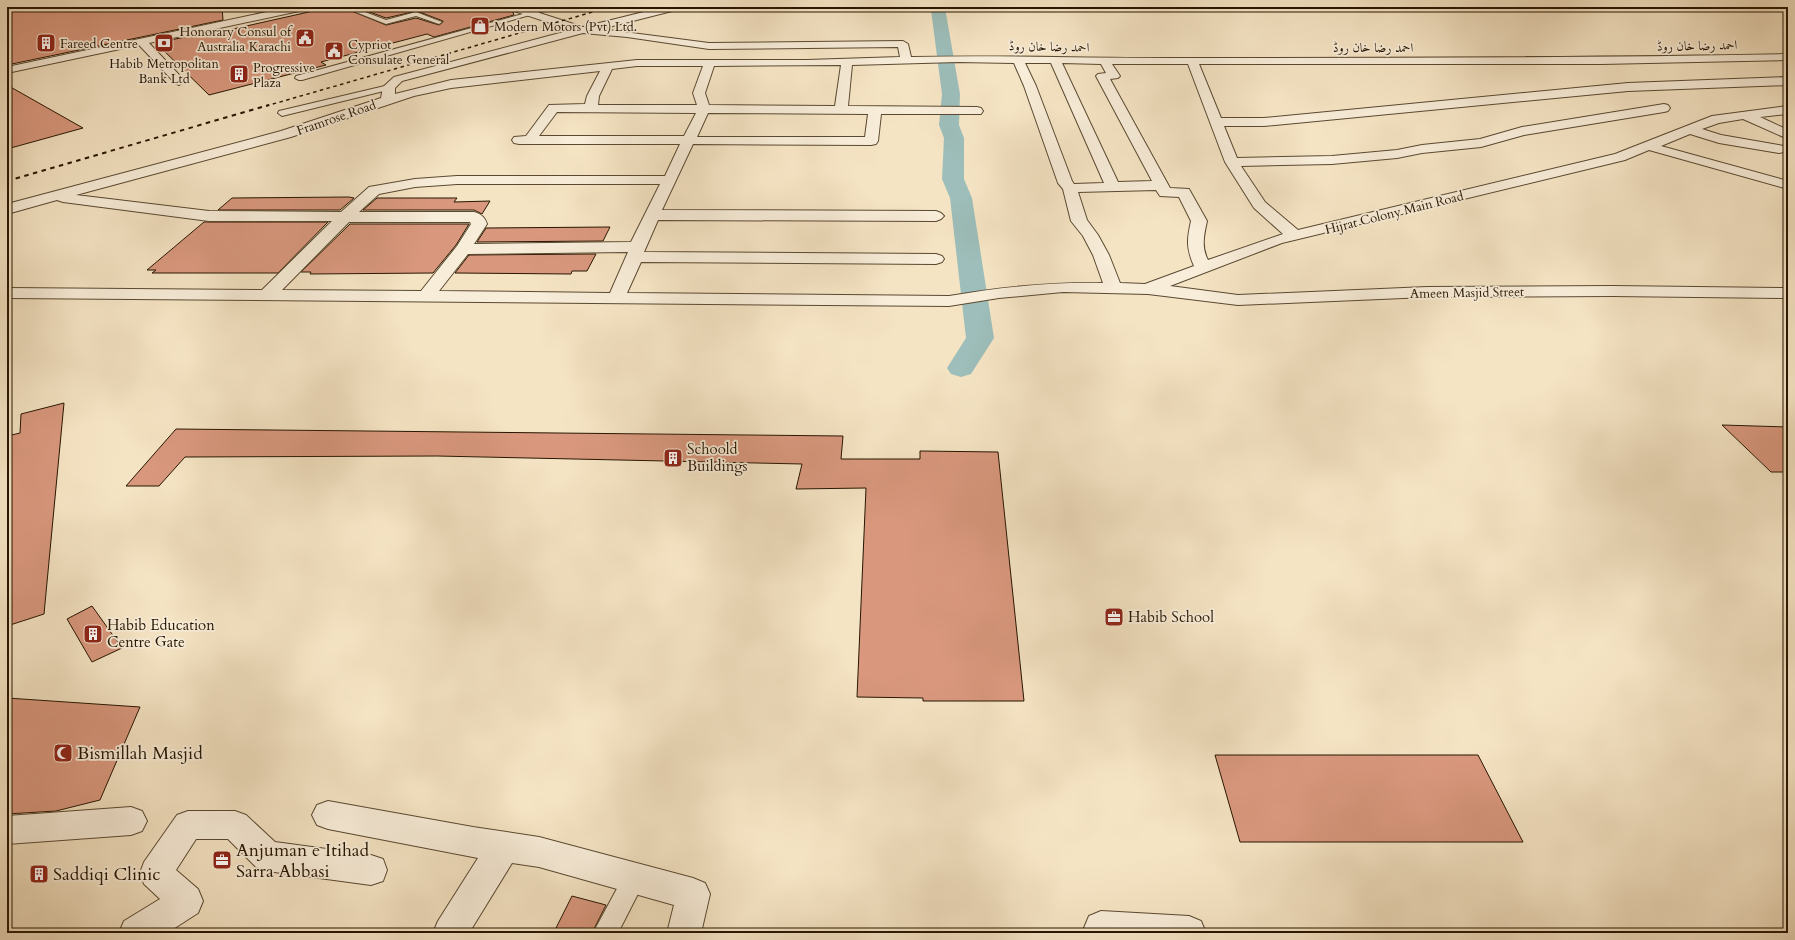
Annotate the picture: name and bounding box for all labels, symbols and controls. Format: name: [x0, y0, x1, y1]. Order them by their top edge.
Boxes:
shop icon: Modern Motors (Pvt) Ltd.: [469, 15, 491, 37]
place label: Modern Motors (Pvt) Ltd.: [494, 18, 637, 36]
place label: Honorary Consul of Australia Karachi: [180, 23, 293, 56]
public building icon: Honorary Consul of Australia Karachi: [294, 27, 316, 49]
building icon: Fareed Centre: [35, 32, 57, 54]
bank icon: Habib Metropolitan Bank Ltd: [153, 32, 175, 54]
place label: Fareed Centre: [60, 35, 138, 53]
place label: Cypriot Consulate General: [348, 36, 450, 69]
street label: احمد رضا خان روڈ: [1657, 36, 1738, 56]
street label: احمد رضا خان روڈ: [1008, 37, 1090, 57]
street label: احمد رضا خان روڈ: [1333, 39, 1414, 57]
public building icon: Cypriot Consulate General: [323, 40, 345, 62]
place label: Habib Metropolitan Bank Ltd: [109, 55, 219, 88]
place label: Progressive Plaza: [253, 59, 315, 92]
building icon: Progressive Plaza: [228, 63, 250, 85]
street label: Framrose Road: [294, 96, 378, 140]
street label: Hijrat Colony Main Road: [1323, 187, 1465, 239]
street label: Ameen Masjid Street: [1410, 283, 1524, 303]
place label: Schoold Buildings: [687, 439, 748, 476]
building icon: Schoold Buildings: [662, 447, 684, 469]
office icon: Habib School: [1103, 606, 1125, 628]
place label: Habib School: [1128, 607, 1214, 627]
place label: Habib Education Centre Gate: [107, 615, 215, 652]
building icon: Habib Education Centre Gate: [82, 623, 104, 645]
place label: Bismillah Masjid: [77, 741, 203, 766]
mosque icon: Bismillah Masjid: [52, 742, 74, 764]
place label: Anjuman e Itihad Sarra Abbasi: [236, 838, 370, 884]
office icon: Anjuman e Itihad Sarra Abbasi: [211, 849, 233, 871]
place label: Saddiqi Clinic: [53, 862, 160, 887]
building icon: Saddiqi Clinic: [28, 863, 50, 885]

